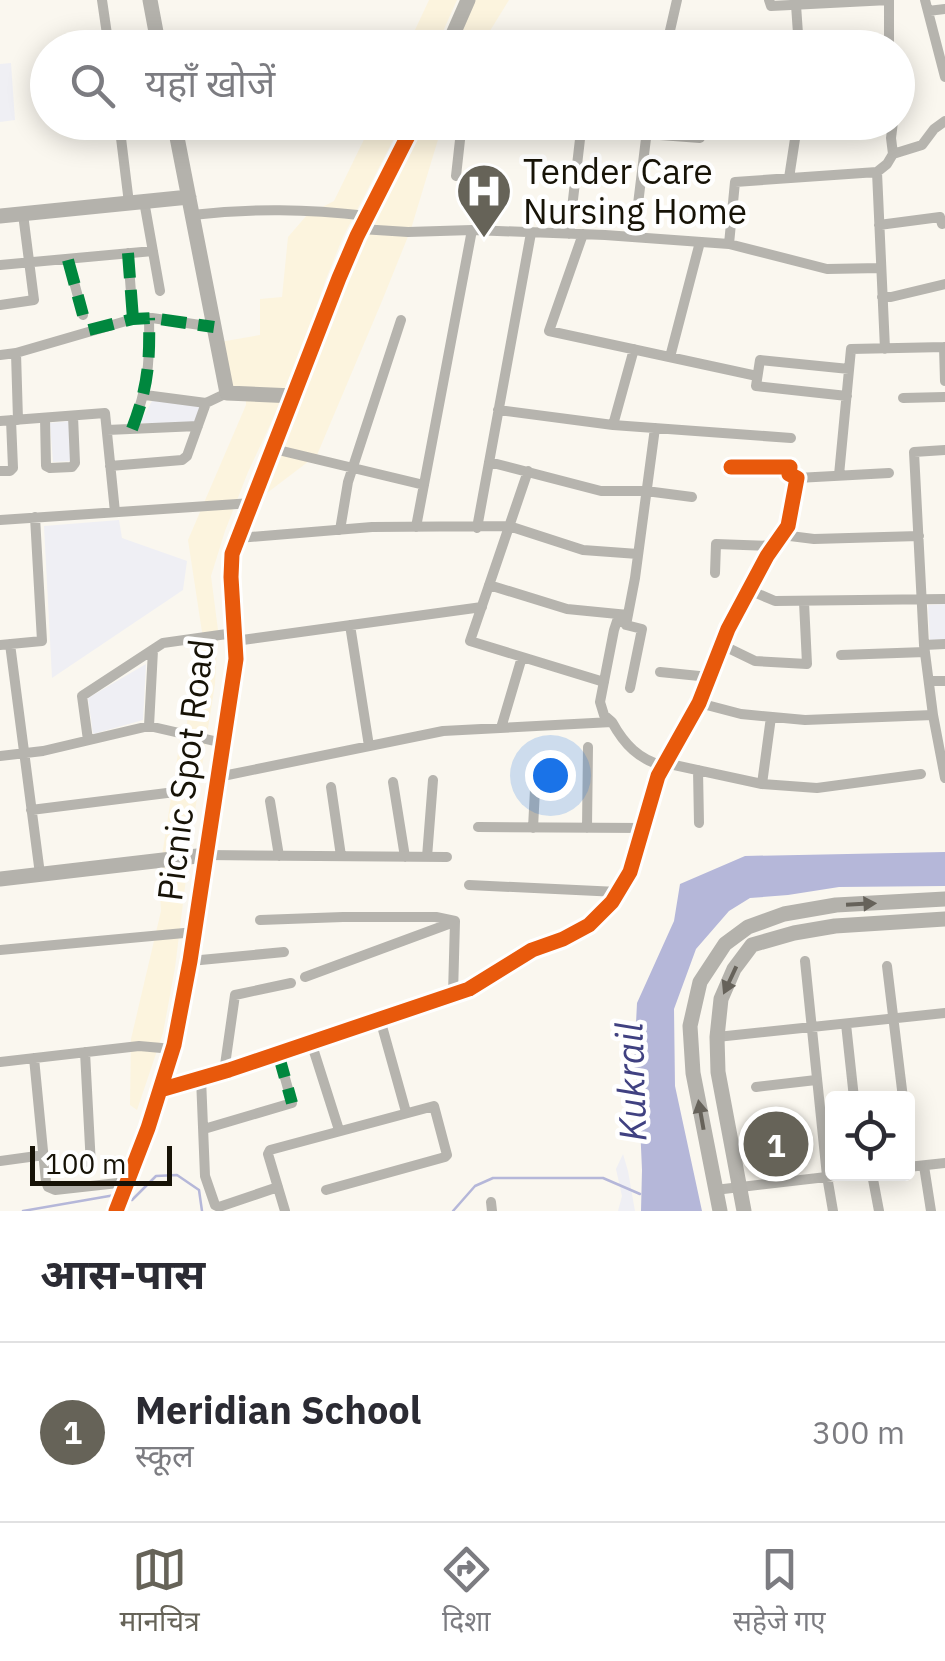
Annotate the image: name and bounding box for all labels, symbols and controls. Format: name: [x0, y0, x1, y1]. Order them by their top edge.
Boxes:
search box: [30, 30, 915, 140]
icon: search: [65, 58, 120, 113]
text: यहाँ खोजें: [145, 58, 275, 107]
place label: Tender Care Nursing Home: [523, 148, 747, 234]
hospital icon: Tender Care Nursing Home: [454, 161, 514, 240]
street label: Picnic Spot Road: [146, 637, 224, 903]
your location: [525, 750, 576, 801]
one-way arrow: [845, 896, 877, 912]
one-way arrow: [721, 966, 738, 995]
water label: Kukrail: [603, 1022, 657, 1142]
map controls: [825, 1091, 915, 1181]
button: locate: [825, 1091, 915, 1181]
one-way arrow: [693, 1099, 708, 1131]
pin: 1: [744, 1106, 808, 1182]
scale bar: [30, 1141, 172, 1186]
text: 100 m: [45, 1145, 126, 1182]
text: आस-पास: [40, 1246, 205, 1301]
text: Meridian School: [135, 1385, 421, 1434]
text: 1: [63, 1411, 82, 1453]
text: 300 m: [812, 1411, 905, 1453]
text: स्कूल: [135, 1434, 194, 1476]
tab: मानचित्र: [120, 1542, 200, 1642]
tab: दिशा: [439, 1542, 494, 1642]
tab: सहेजे गए: [733, 1542, 825, 1642]

